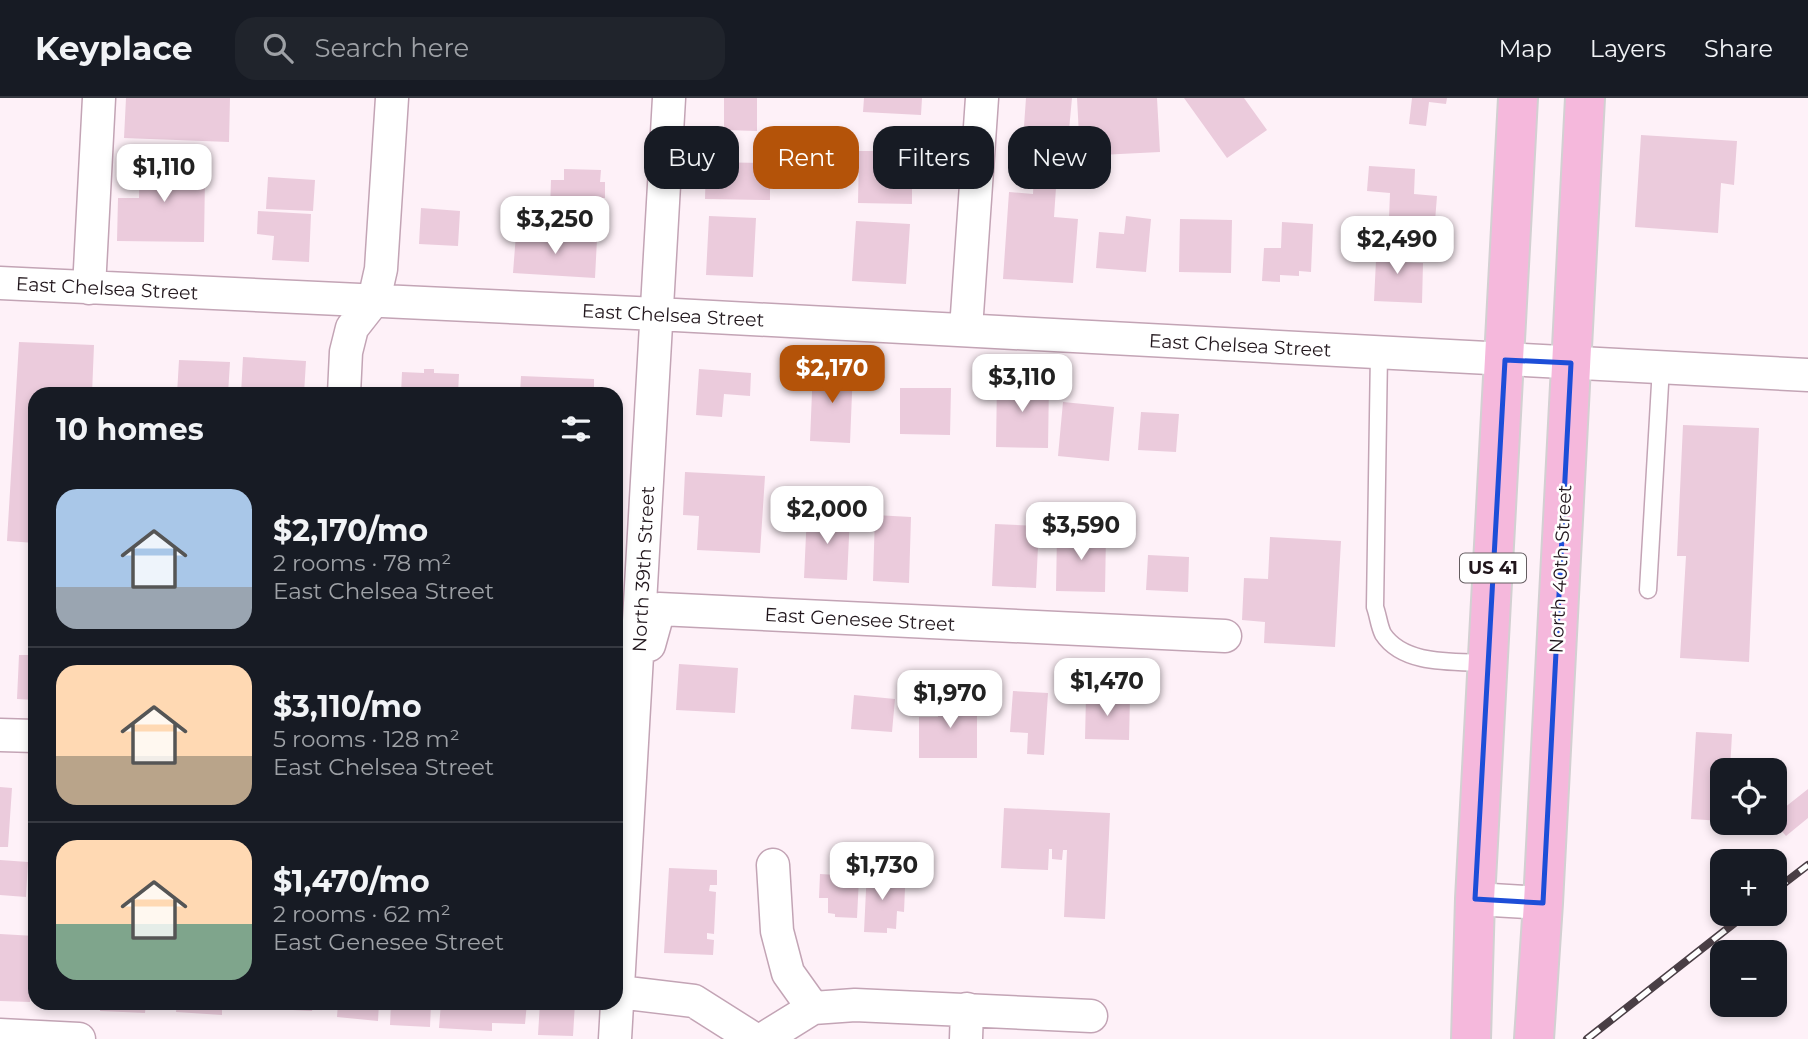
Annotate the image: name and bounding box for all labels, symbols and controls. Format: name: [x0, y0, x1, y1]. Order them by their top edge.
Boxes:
search box: [235, 17, 725, 80]
text: Keyplace: [35, 28, 193, 68]
icon: search: [259, 29, 297, 67]
text: Search here: [315, 32, 469, 64]
text: Map: [1498, 34, 1552, 63]
text: Layers: [1590, 34, 1666, 63]
text: Share: [1704, 34, 1773, 63]
chip: Buy: [644, 126, 739, 189]
chip: Rent: [753, 126, 859, 189]
chip: Filters: [873, 126, 994, 189]
chip: New: [1008, 126, 1111, 189]
pin: $1,110: [107, 144, 221, 204]
text: $1,110: [133, 153, 195, 181]
pin: $3,250: [498, 197, 612, 256]
text: $3,250: [516, 205, 594, 233]
pin: $2,490: [1340, 216, 1454, 276]
text: $2,490: [1357, 225, 1437, 253]
street label: East Chelsea Street: [15, 272, 199, 305]
street label: East Chelsea Street: [581, 299, 765, 332]
street label: East Chelsea Street: [1148, 329, 1332, 362]
pin: $2,170: [775, 345, 889, 405]
text: $2,170: [796, 354, 868, 382]
pin: $3,110: [965, 354, 1079, 414]
text: $3,110: [988, 363, 1056, 391]
icon: filters: [557, 410, 595, 448]
text: 10 homes: [56, 411, 204, 448]
street label: North 40th Street: [1545, 484, 1576, 654]
street label: North 39th Street: [628, 485, 659, 653]
pin: $2,000: [770, 486, 884, 546]
text: $2,000: [786, 495, 868, 523]
pin: $3,590: [1024, 503, 1138, 562]
text: $3,590: [1042, 511, 1120, 539]
text: $2,170/mo: [273, 512, 428, 549]
icon: home: [112, 517, 196, 601]
text: 2 rooms · 78 m²: [273, 549, 451, 577]
road number: US 41: [1460, 554, 1526, 582]
text: East Chelsea Street: [273, 577, 494, 605]
street label: East Genesee Street: [764, 603, 956, 636]
pin: $1,470: [1050, 658, 1164, 718]
text: $1,470: [1070, 667, 1144, 695]
pin: $1,970: [893, 670, 1007, 730]
text: $1,970: [913, 679, 987, 707]
text: $3,110/mo: [273, 688, 422, 725]
icon: home: [112, 693, 196, 777]
text: 5 rooms · 128 m²: [273, 725, 460, 753]
text: East Chelsea Street: [273, 753, 494, 781]
map controls: [1710, 758, 1787, 1017]
button: locate: [1710, 758, 1787, 835]
pin: $1,730: [825, 842, 939, 902]
button: +: [1710, 849, 1787, 926]
text: $1,730: [846, 851, 918, 879]
text: $1,470/mo: [273, 863, 430, 900]
icon: home: [112, 868, 196, 952]
text: 2 rooms · 62 m²: [273, 900, 451, 928]
text: East Genesee Street: [273, 928, 504, 956]
button: −: [1710, 940, 1787, 1017]

